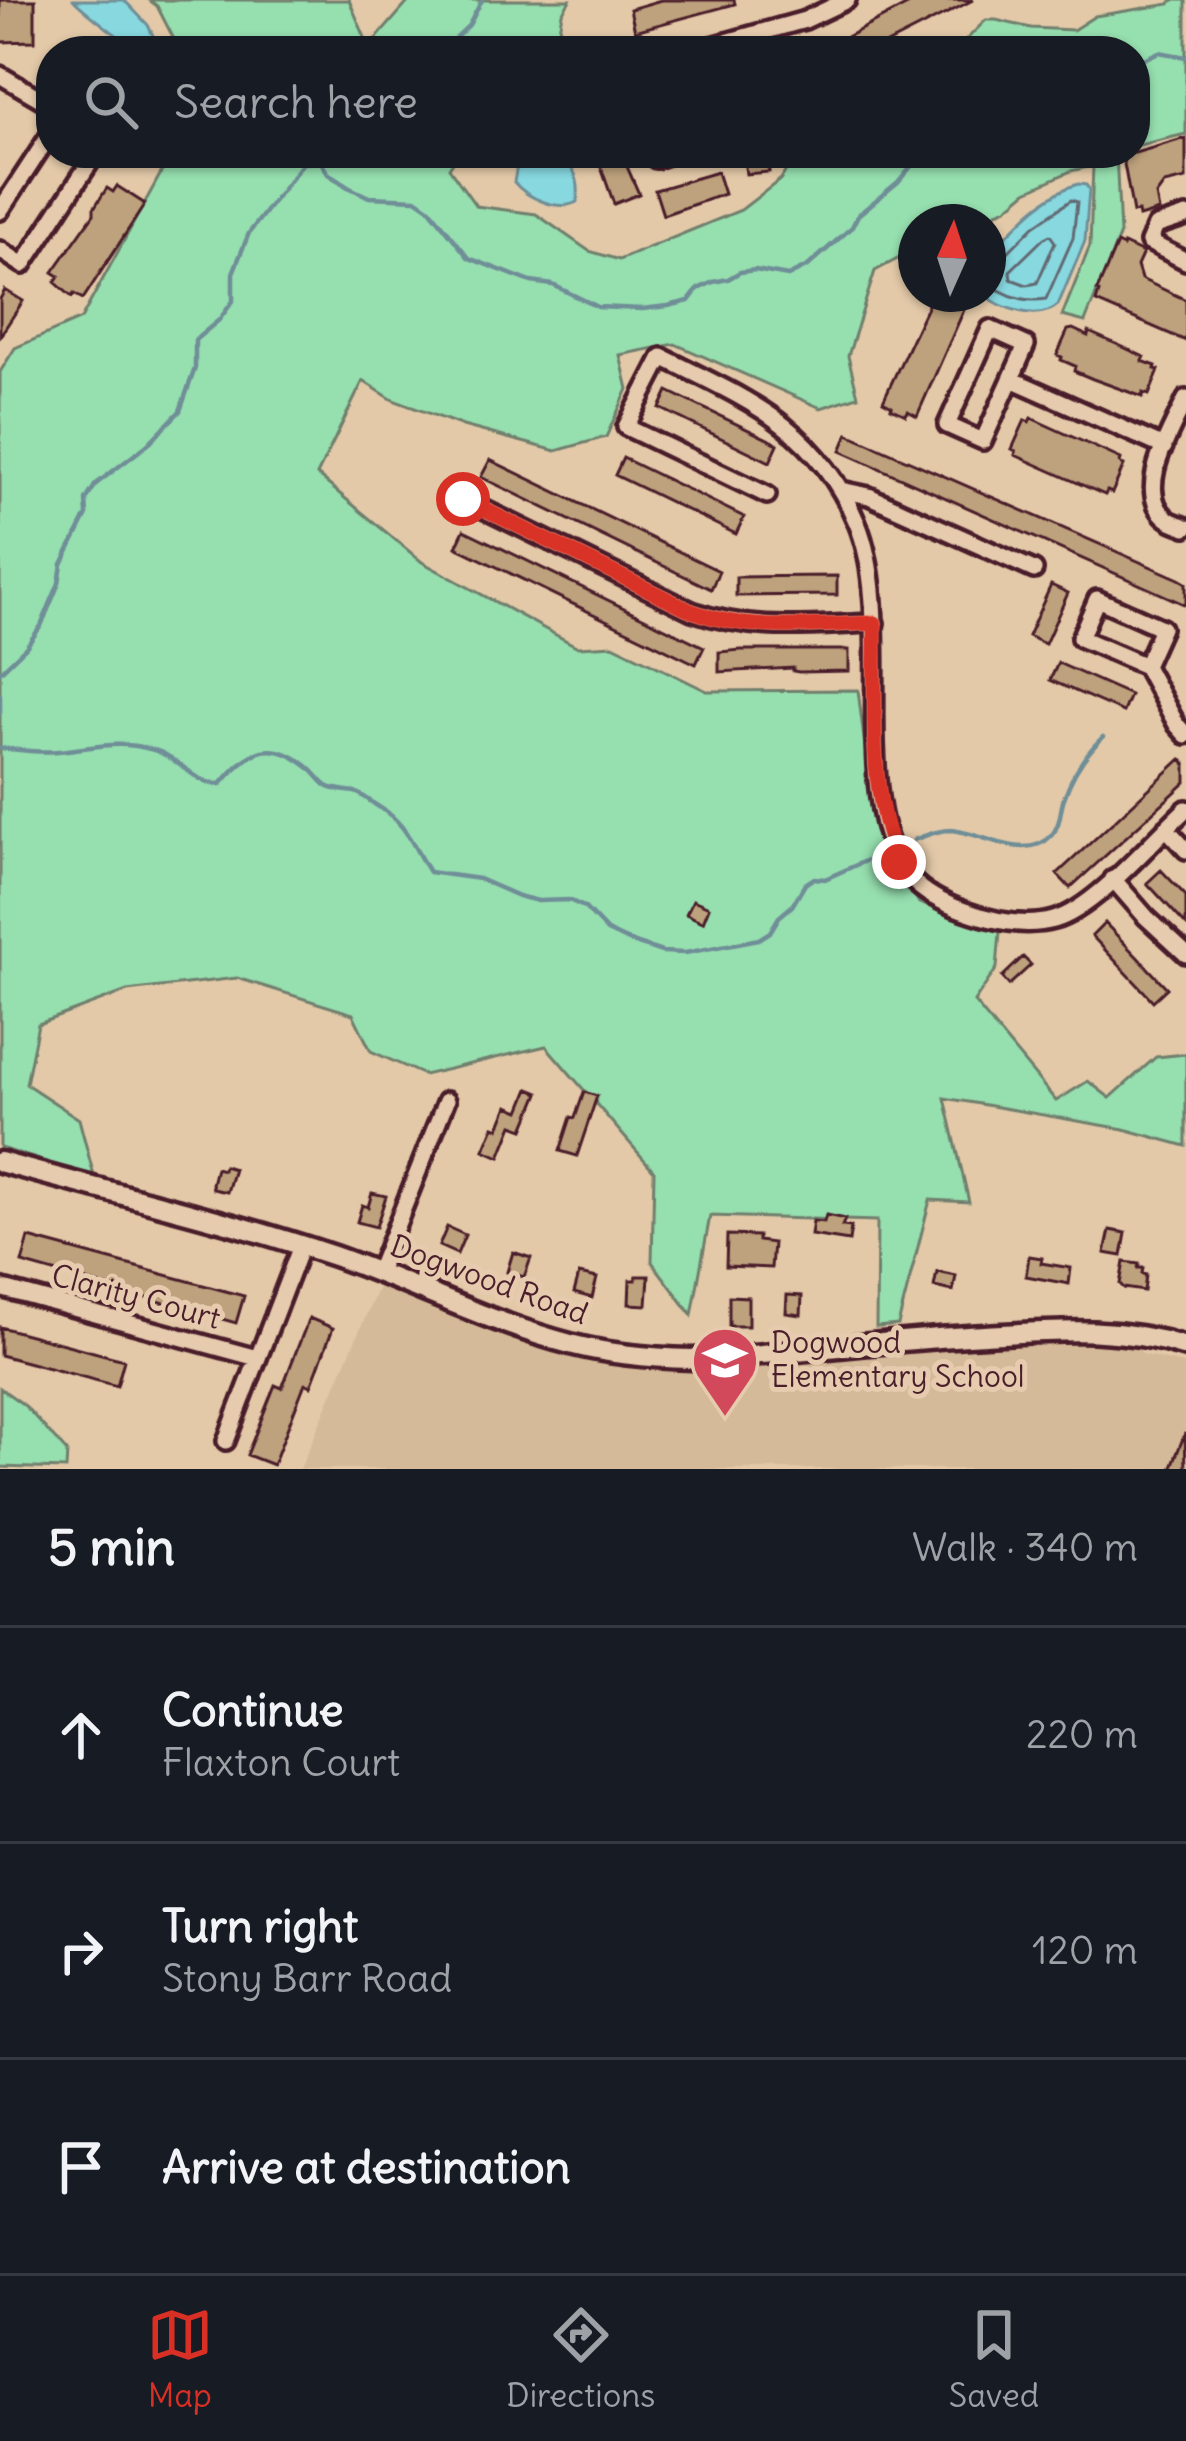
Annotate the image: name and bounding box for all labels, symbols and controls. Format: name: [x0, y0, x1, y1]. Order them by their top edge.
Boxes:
search box: [36, 36, 1150, 168]
icon: search: [78, 69, 144, 135]
text: Search here: [174, 74, 418, 130]
north arrow: [898, 204, 1006, 312]
route start: [436, 472, 490, 526]
route end: [872, 835, 926, 889]
street label: Dogwood Road: [385, 1226, 593, 1332]
street label: Clarity Court: [48, 1255, 225, 1337]
place label: Dogwood Elementary School: [771, 1323, 1024, 1395]
school or university icon: Dogwood Elementary School: [690, 1325, 760, 1419]
text: 5 min: [48, 1515, 175, 1579]
text: Walk · 340 m: [912, 1523, 1138, 1572]
text: Continue: [162, 1682, 344, 1738]
icon: ahead: [48, 1702, 114, 1768]
text: 220 m: [1026, 1710, 1138, 1759]
text: Flaxton Court: [162, 1738, 400, 1787]
text: Turn right: [162, 1898, 358, 1954]
icon: right: [48, 1918, 114, 1984]
text: 120 m: [1032, 1926, 1138, 1975]
text: Stony Barr Road: [162, 1954, 452, 2003]
icon: arrive: [48, 2134, 114, 2200]
text: Arrive at destination: [162, 2139, 571, 2195]
tab: Map: [147, 2302, 213, 2416]
tab: Directions: [506, 2302, 655, 2416]
tab: Saved: [949, 2302, 1039, 2416]

